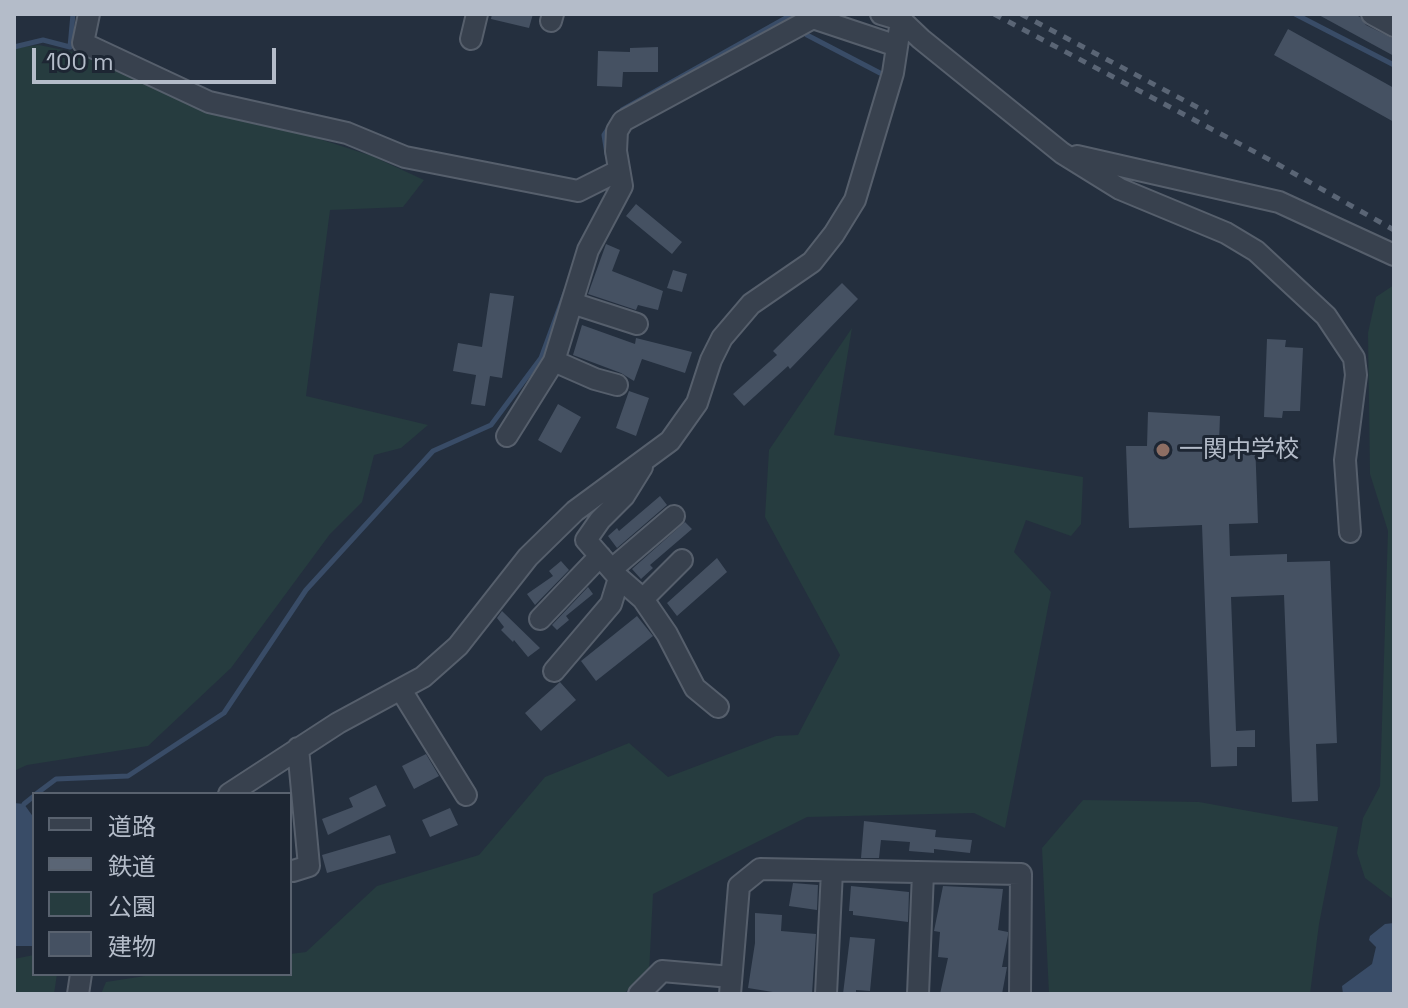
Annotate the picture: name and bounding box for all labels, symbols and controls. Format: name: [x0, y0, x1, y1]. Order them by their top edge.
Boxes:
scale bar: [36, 32, 280, 82]
text: 100 m: [46, 46, 114, 77]
place label: 一関中学校: [1179, 436, 1299, 464]
marker: 一関中学校: [1154, 441, 1172, 459]
legend: [32, 792, 292, 976]
text: 道路: [108, 811, 156, 842]
text: 鉄道: [108, 851, 156, 882]
text: 公園: [108, 891, 156, 922]
text: 建物: [108, 931, 156, 962]

